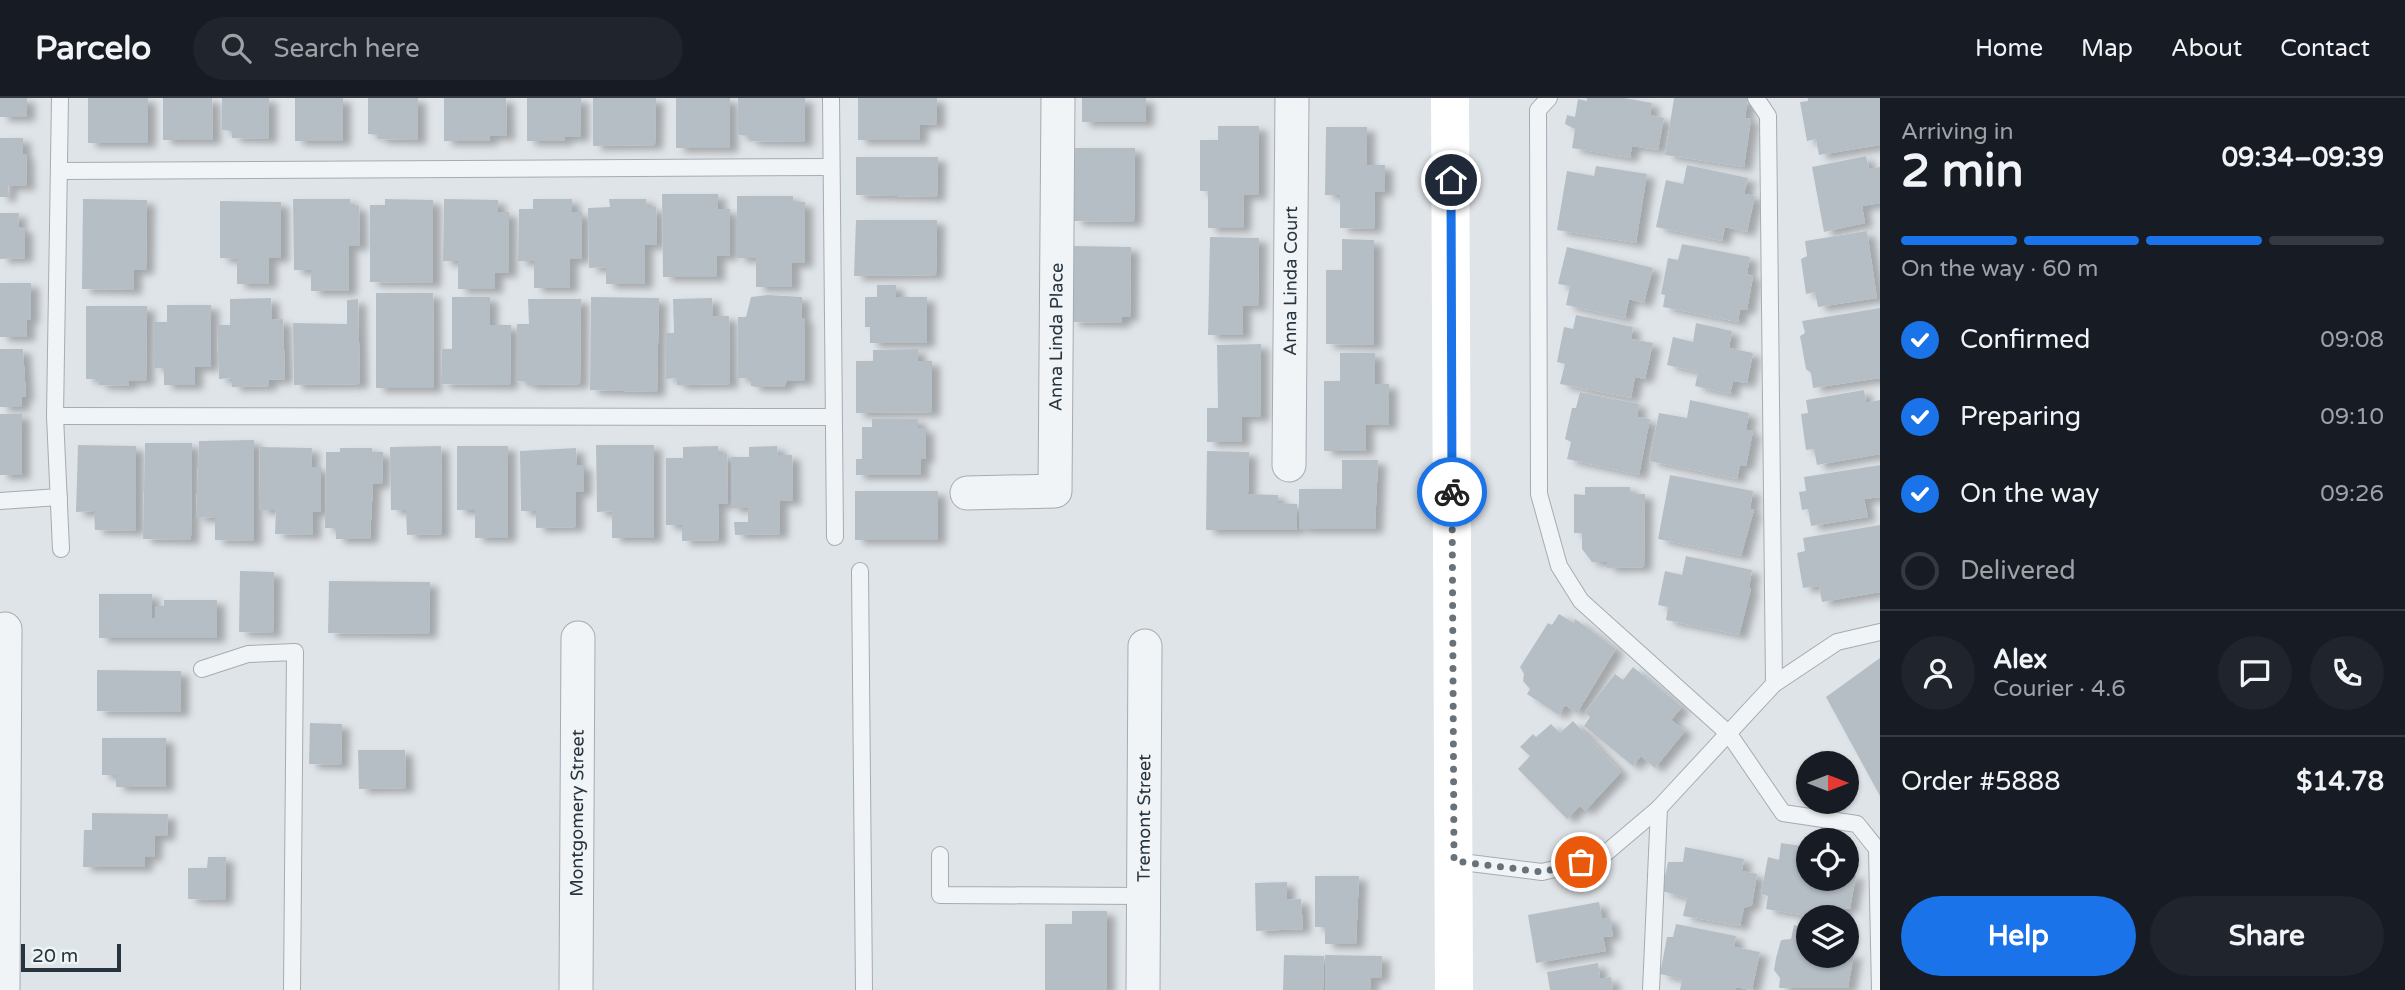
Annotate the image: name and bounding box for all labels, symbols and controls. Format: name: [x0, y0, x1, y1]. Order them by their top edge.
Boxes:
search box: [193, 17, 683, 80]
text: Parcelo: [35, 29, 151, 68]
icon: search: [217, 29, 255, 67]
text: Search here: [273, 33, 420, 64]
text: Home: [1975, 34, 2043, 63]
text: Map: [2081, 34, 2133, 63]
text: About: [2171, 34, 2242, 63]
text: Contact: [2280, 34, 2370, 63]
text: Arriving in: [1901, 118, 2014, 146]
text: 09:34–09:39: [2222, 142, 2384, 173]
text: 2 min: [1901, 144, 2024, 199]
pin: [1421, 150, 1481, 210]
icon: home: [1432, 161, 1470, 199]
street label: Anna Linda Court: [1279, 206, 1302, 356]
text: On the way · 60 m: [1901, 255, 2098, 283]
street label: Anna Linda Place: [1045, 263, 1068, 411]
icon: check: [1901, 321, 1939, 359]
text: Confirmed: [1960, 324, 2090, 355]
text: 09:08: [2320, 326, 2384, 354]
icon: check: [1901, 398, 1939, 436]
text: Preparing: [1960, 401, 2081, 432]
text: 09:10: [2320, 403, 2384, 431]
courier: [1417, 457, 1487, 527]
icon: bike: [1433, 473, 1471, 511]
icon: check: [1901, 475, 1939, 513]
text: On the way: [1960, 478, 2100, 509]
text: 09:26: [2320, 480, 2384, 508]
text: Delivered: [1960, 555, 2076, 586]
button: person: [1901, 636, 1975, 710]
button: chat: [2218, 636, 2292, 710]
button: phone: [2310, 636, 2384, 710]
text: Alex: [1993, 644, 2047, 675]
text: Courier · 4.6: [1993, 675, 2126, 703]
street label: Montgomery Street: [566, 729, 588, 897]
north arrow: [1796, 751, 1858, 814]
map controls: [1796, 751, 1859, 968]
street label: Tremont Street: [1133, 754, 1155, 882]
text: Order #5888: [1901, 766, 2061, 797]
text: $14.78: [2296, 766, 2384, 797]
button: locate: [1796, 828, 1859, 891]
pin: [1551, 832, 1611, 892]
icon: bag: [1562, 843, 1600, 881]
button: Help: [1901, 896, 2136, 976]
button: Share: [2150, 896, 2384, 976]
button: layers: [1796, 905, 1859, 968]
scale bar: [21, 941, 121, 973]
text: 20 m: [32, 945, 78, 967]

